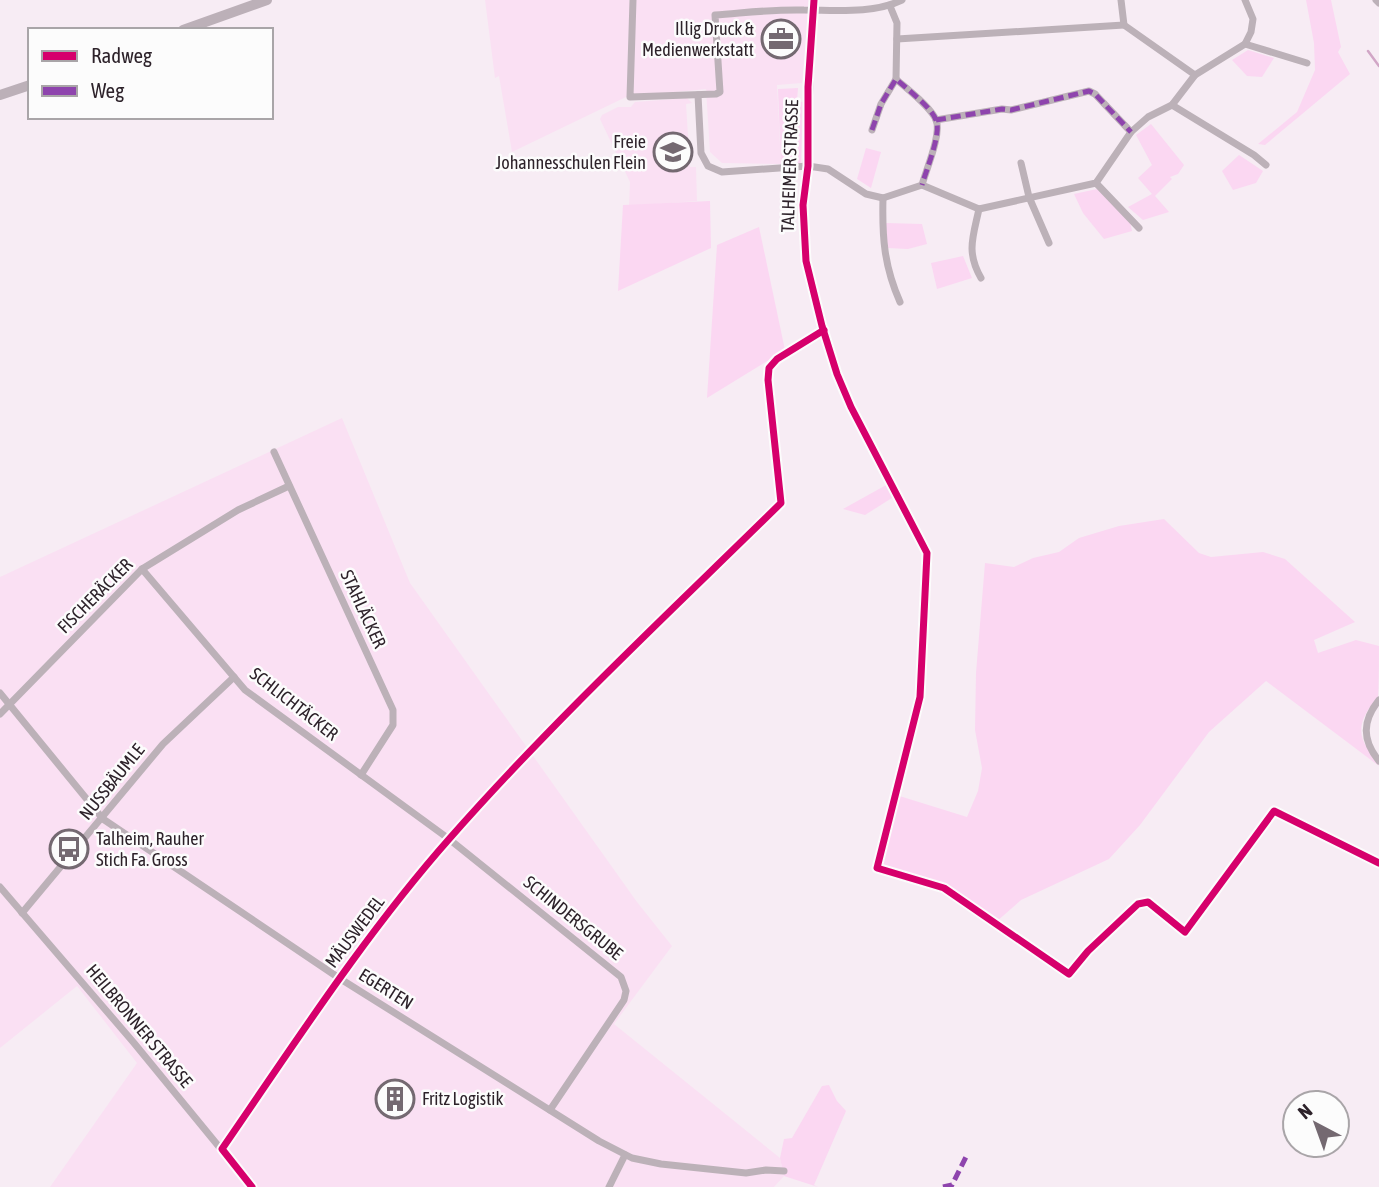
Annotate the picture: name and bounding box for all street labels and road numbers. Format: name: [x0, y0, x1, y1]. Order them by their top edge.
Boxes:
street label: TALHEIMER STRASSE: [777, 99, 802, 233]
street label: FISCHERÄCKER: [53, 554, 136, 637]
street label: STAHLÄCKER: [336, 567, 391, 651]
street label: SCHLICHTÄCKER: [246, 663, 342, 744]
street label: NUSSBÄUMLE: [75, 739, 149, 824]
street label: SCHINDERSGRUBE: [520, 871, 627, 964]
street label: MÄUSWEDEL: [321, 892, 388, 972]
street label: HEILBRONNER STRASSE: [82, 960, 197, 1092]
street label: EGERTEN: [355, 964, 417, 1013]

